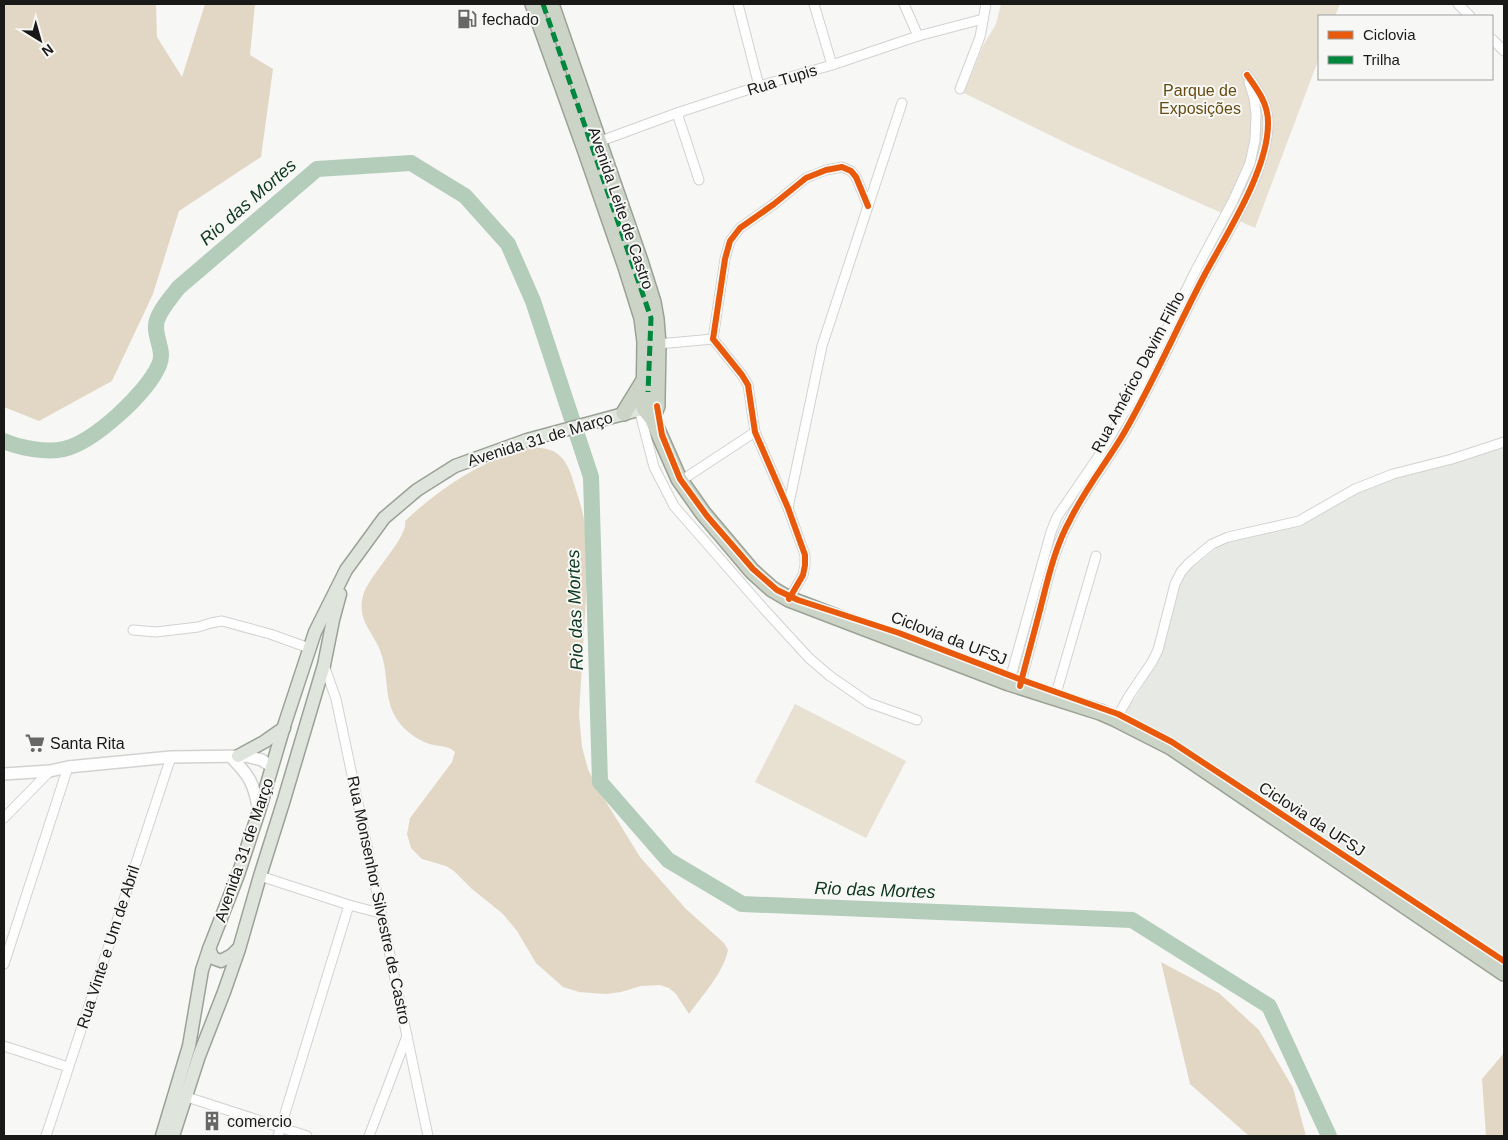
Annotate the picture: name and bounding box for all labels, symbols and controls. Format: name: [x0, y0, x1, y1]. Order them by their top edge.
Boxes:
fuel station icon: fechado: [456, 8, 478, 30]
place label: fechado: [482, 11, 539, 28]
north arrow: [15, 15, 65, 65]
legend: [1318, 15, 1493, 80]
text: Ciclovia: [1363, 26, 1416, 43]
text: N: [39, 41, 57, 60]
text: Trilha: [1363, 51, 1401, 68]
street label: Rua Tupis: [745, 61, 819, 99]
park label: Parque de Exposições: [1159, 82, 1241, 117]
street label: Avenida Leite de Castro: [585, 125, 657, 291]
water label: Rio das Mortes: [196, 155, 300, 249]
street label: Rua Américo Davim Filho: [1088, 288, 1188, 456]
street label: Avenida 31 de Março: [465, 409, 615, 469]
water label: Rio das Mortes: [563, 549, 587, 671]
street label: Ciclovia da UFSJ: [889, 608, 1009, 668]
supermarket icon: Santa Rita: [24, 732, 46, 754]
place label: Santa Rita: [50, 735, 125, 752]
street label: Rua Monsenhor Silvestre de Castro: [344, 774, 414, 1026]
street label: Avenida 31 de Março: [211, 776, 277, 924]
street label: Ciclovia da UFSJ: [1256, 778, 1368, 860]
street label: Rua Vinte e Um de Abril: [74, 863, 142, 1031]
water label: Rio das Mortes: [814, 878, 936, 902]
building icon: comercio: [201, 1110, 223, 1132]
place label: comercio: [227, 1113, 292, 1130]

